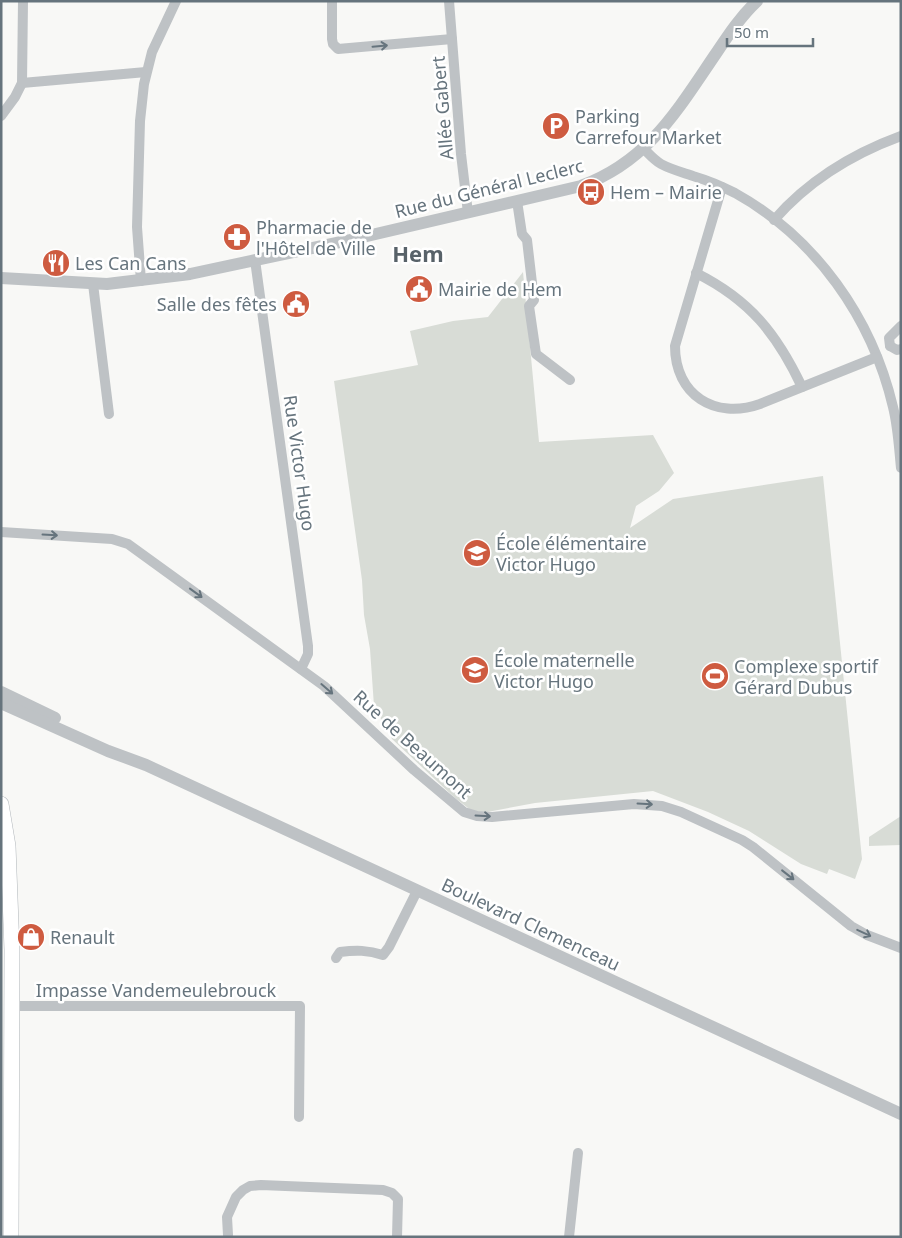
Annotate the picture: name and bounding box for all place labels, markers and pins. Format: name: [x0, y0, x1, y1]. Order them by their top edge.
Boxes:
place label: Parking Carrefour Market: [575, 104, 722, 149]
parking icon: Parking Carrefour Market: [541, 111, 571, 141]
bus stop icon: Hem – Mairie: [576, 177, 606, 207]
place label: Hem – Mairie: [610, 180, 722, 204]
place label: Pharmacie de l'Hôtel de Ville: [256, 215, 376, 260]
pharmacy icon: Pharmacie de l'Hôtel de Ville: [222, 222, 252, 252]
restaurant icon: Les Can Cans: [41, 248, 71, 278]
place label: Les Can Cans: [75, 251, 186, 275]
public building icon: Mairie de Hem: [404, 274, 434, 304]
place label: Mairie de Hem: [438, 277, 562, 301]
public building icon: Salle des fêtes: [281, 289, 311, 319]
place label: Salle des fêtes: [157, 292, 277, 316]
place label: École élémentaire Victor Hugo: [496, 531, 647, 576]
school or university icon: École élémentaire Victor Hugo: [462, 538, 492, 568]
place label: École maternelle Victor Hugo: [494, 648, 635, 693]
place label: Complexe sportif Gérard Dubus: [734, 654, 879, 699]
school or university icon: École maternelle Victor Hugo: [460, 655, 490, 685]
sports icon: Complexe sportif Gérard Dubus: [700, 661, 730, 691]
shop icon: Renault: [16, 922, 46, 952]
place label: Renault: [50, 925, 115, 949]

